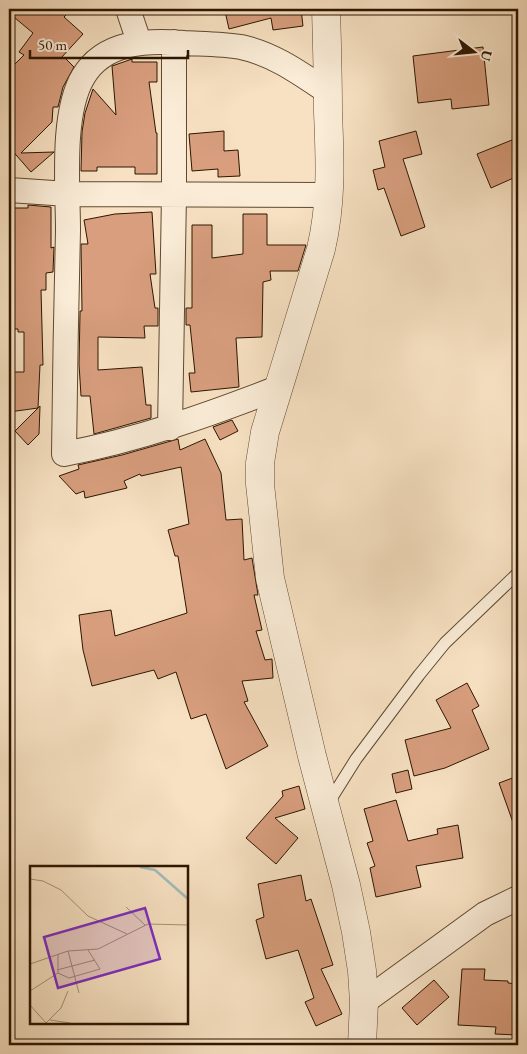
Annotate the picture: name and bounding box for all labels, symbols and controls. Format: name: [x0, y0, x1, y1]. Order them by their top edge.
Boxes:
scale bar: [30, 28, 188, 60]
north arrow: [450, 28, 500, 78]
text: 50 m: [38, 35, 67, 54]
text: U: [476, 48, 497, 64]
inset map: [30, 866, 188, 1024]

